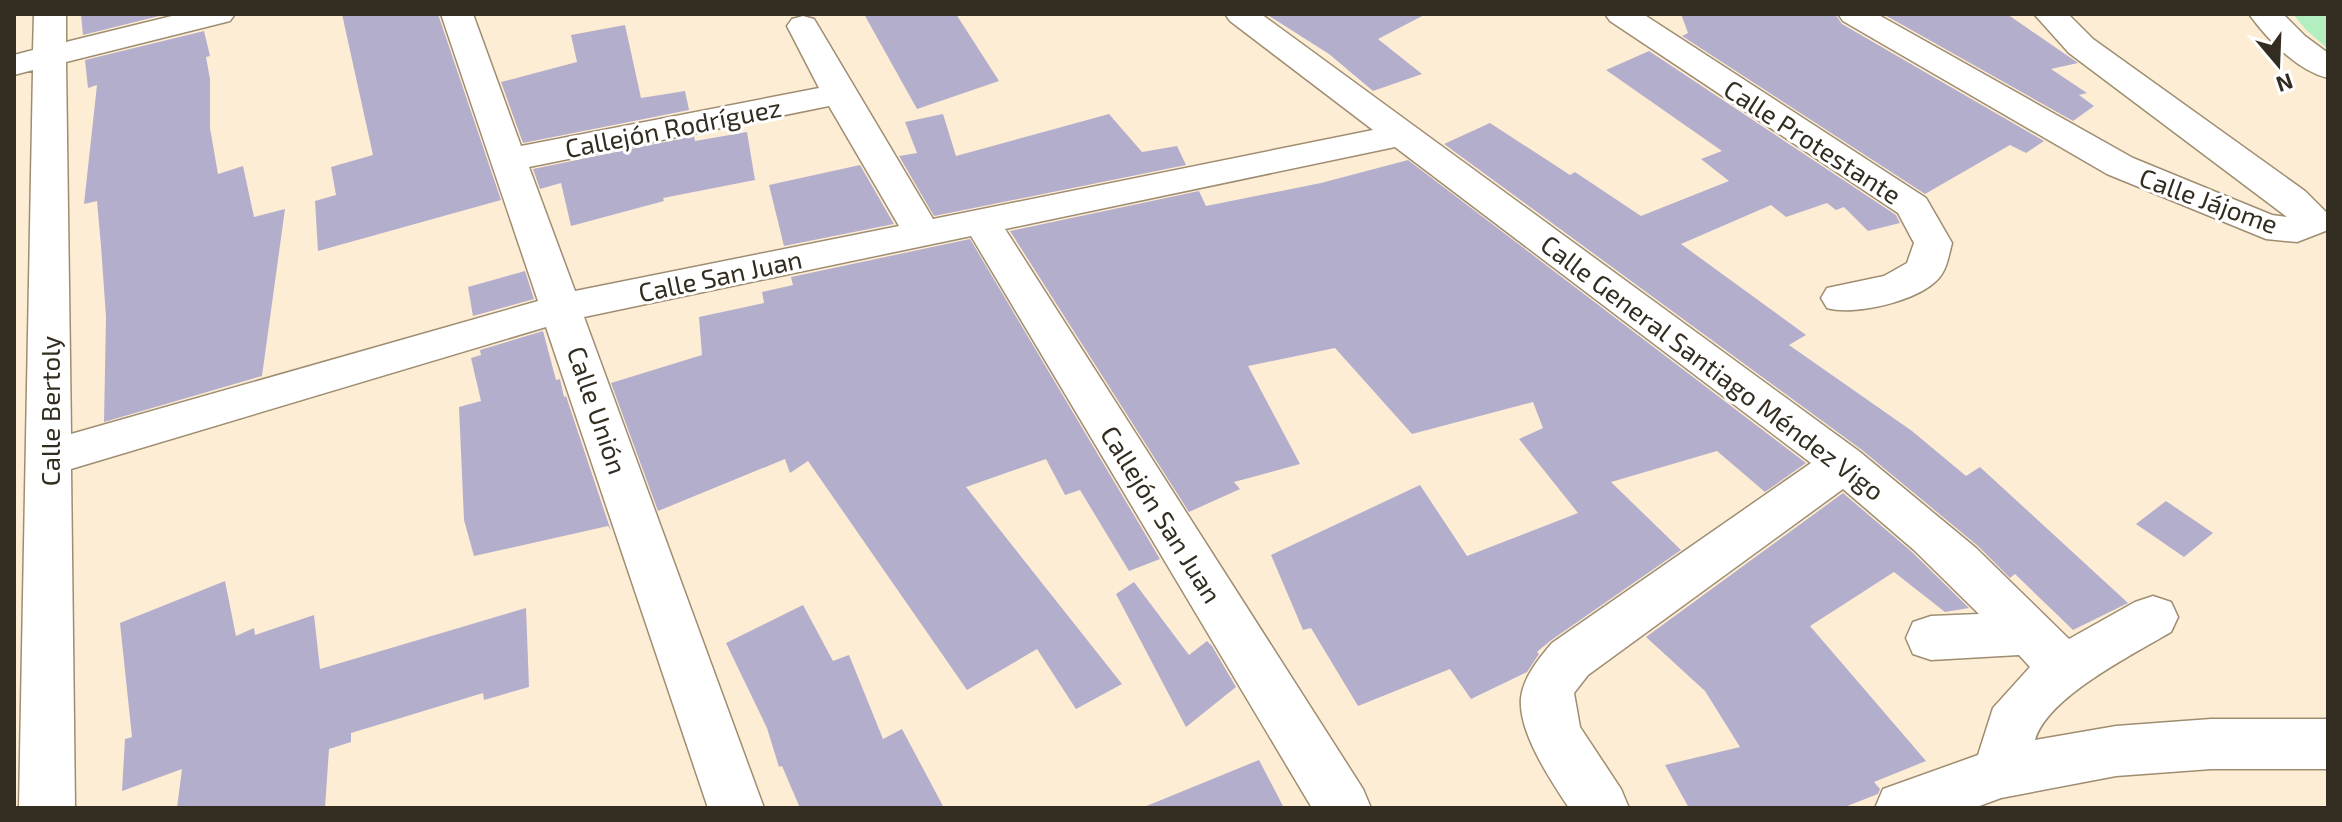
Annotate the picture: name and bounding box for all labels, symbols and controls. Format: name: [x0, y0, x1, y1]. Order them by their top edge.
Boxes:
north arrow: [2238, 24, 2318, 104]
text: N: [2273, 69, 2297, 99]
street label: Calle Protestante: [1719, 72, 1907, 210]
street label: Callejón Rodríguez: [562, 91, 784, 163]
street label: Calle Jájome: [2136, 161, 2282, 239]
street label: Calle General Santiago Méndez Vigo: [1535, 228, 1891, 506]
street label: Calle San Juan: [635, 243, 805, 307]
street label: Calle Bertoly: [34, 336, 65, 486]
street label: Calle Unión: [562, 342, 634, 478]
street label: Callejón San Juan: [1095, 420, 1229, 608]

